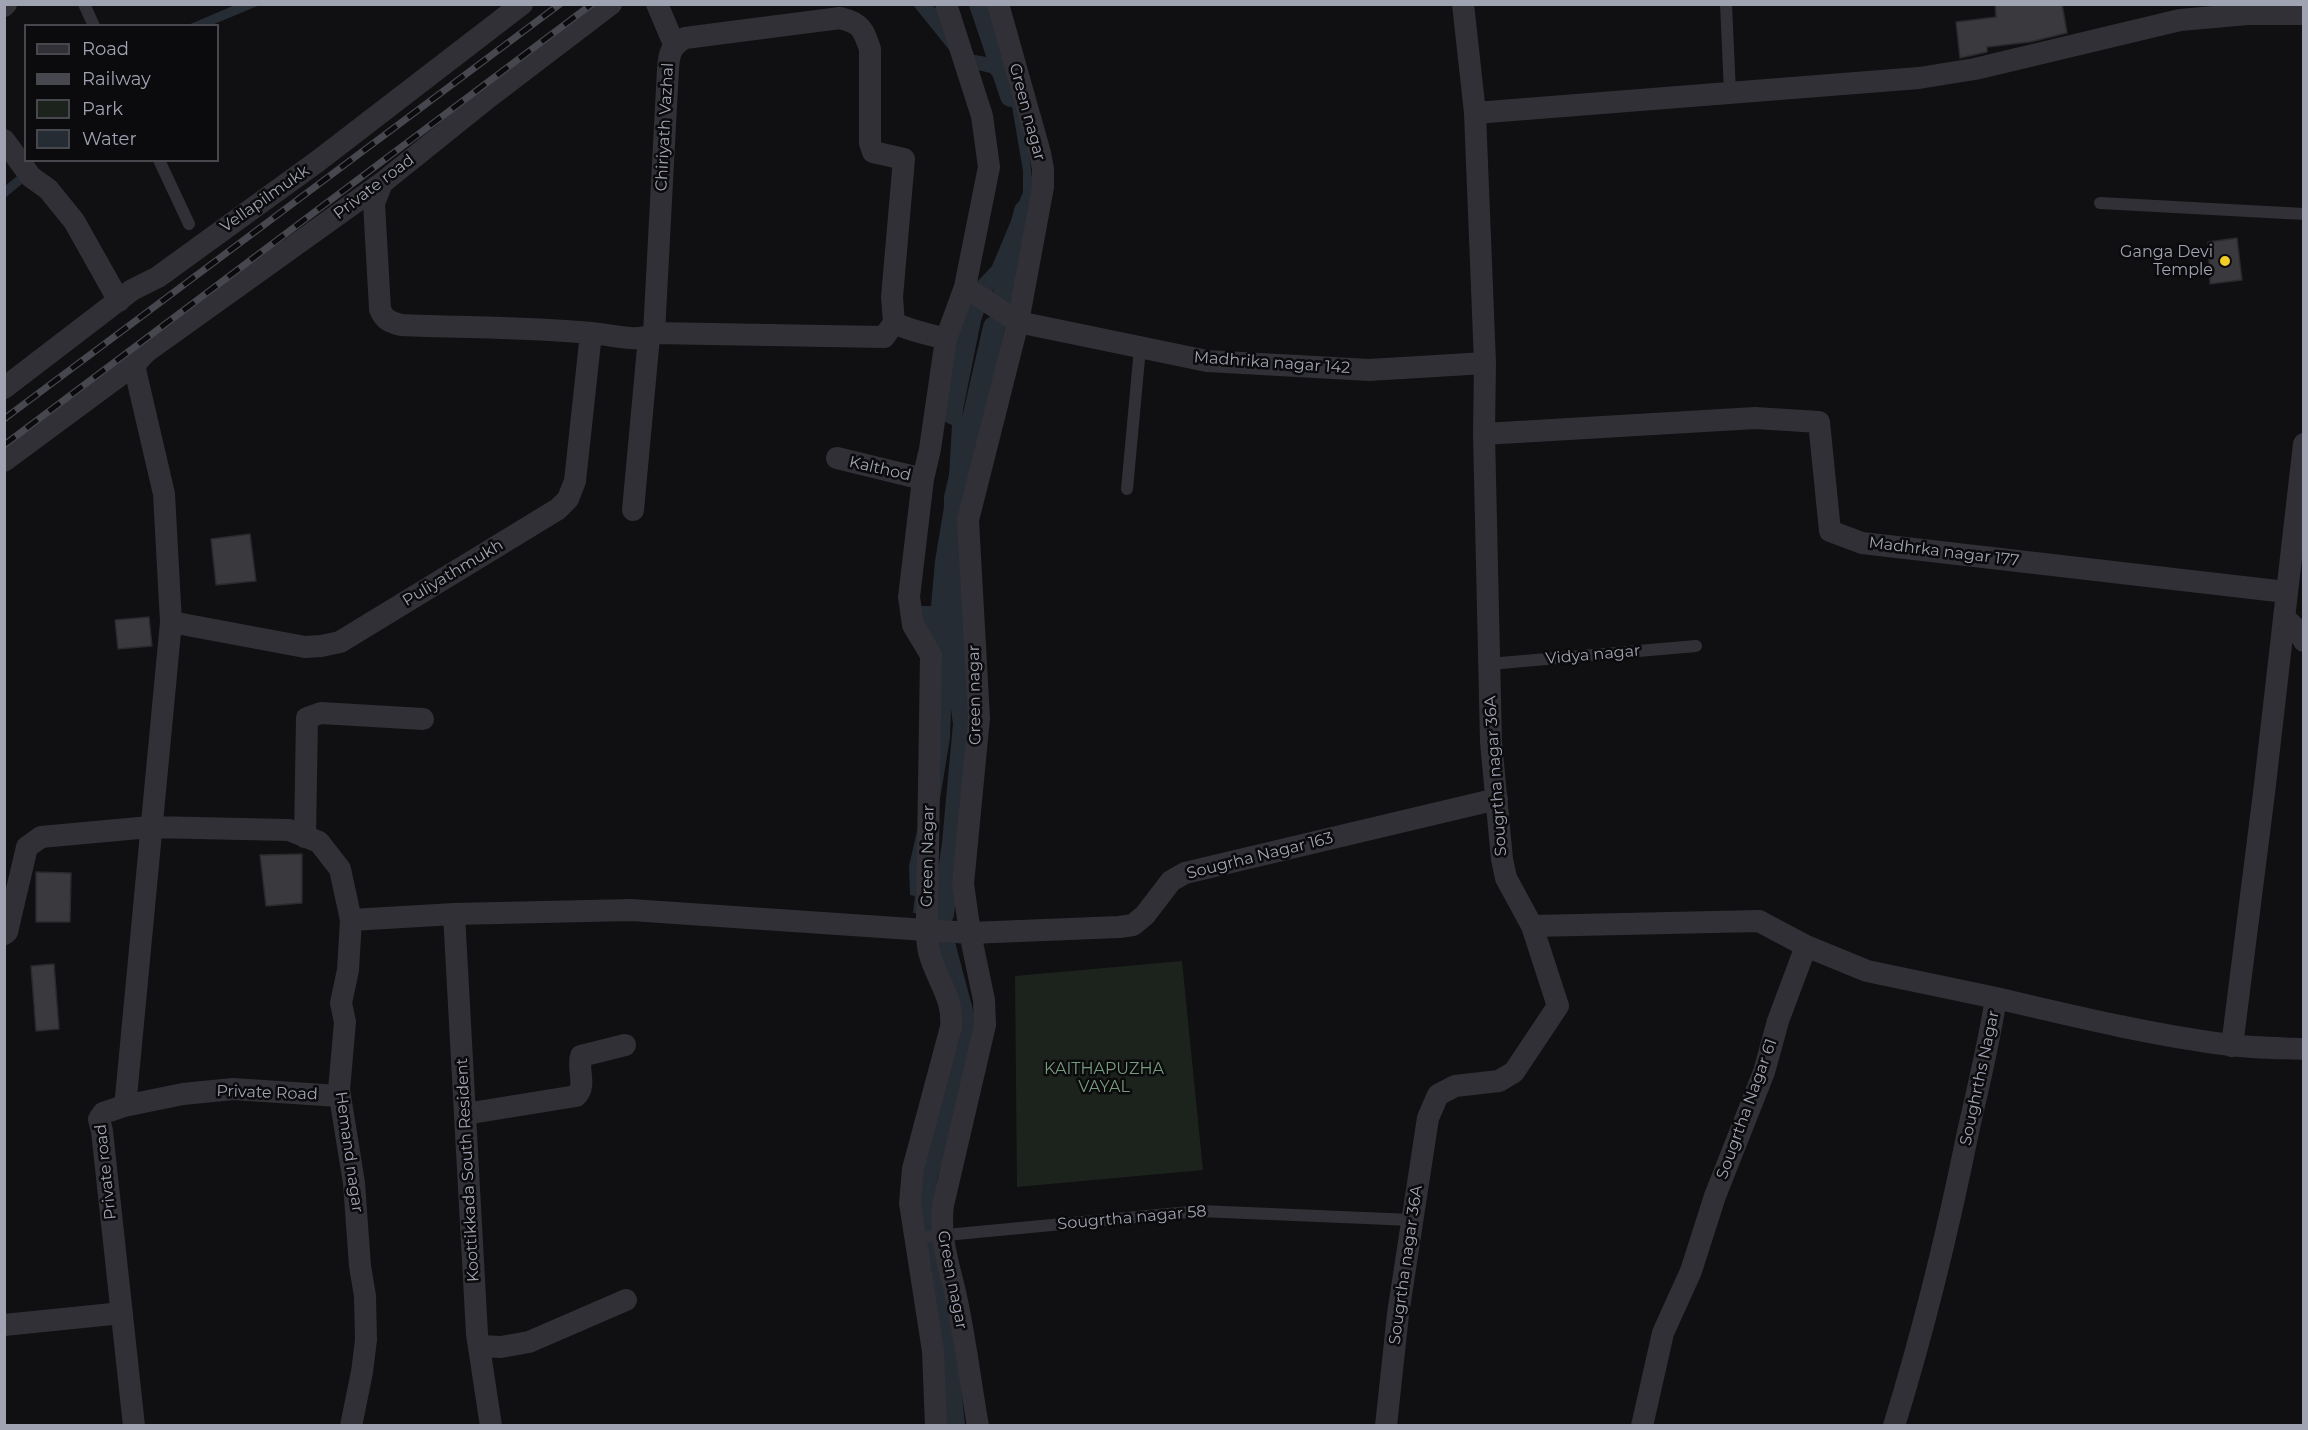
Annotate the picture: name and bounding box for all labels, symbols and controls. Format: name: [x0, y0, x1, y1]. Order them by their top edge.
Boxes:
legend: [24, 24, 219, 162]
text: Road: [82, 38, 129, 60]
street label: Green nagar: [1005, 61, 1049, 163]
street label: Chiriyath Vazhal: [652, 62, 678, 192]
text: Railway: [82, 68, 151, 90]
text: Park: [82, 98, 123, 120]
text: Water: [82, 128, 137, 150]
street label: Private road: [330, 150, 418, 224]
street label: Vellapilmukk: [217, 161, 313, 237]
place label: Ganga Devi Temple: [2120, 242, 2213, 280]
marker: Ganga Devi Temple: [2218, 254, 2232, 268]
street label: Madhrika nagar 142: [1193, 348, 1351, 378]
street label: Kalthod: [847, 453, 913, 485]
street label: Madhrka nagar 177: [1868, 533, 2020, 571]
street label: Puliyathmukh: [399, 535, 507, 611]
street label: Vidya nagar: [1545, 641, 1641, 669]
street label: Green nagar: [965, 645, 985, 745]
street label: Sougrtha nagar 36A: [1481, 695, 1511, 857]
street label: Green Nagar: [918, 805, 938, 907]
street label: Sougrha Nagar 163: [1185, 829, 1335, 883]
street label: Soughrths Nagar: [1956, 1009, 2004, 1147]
street label: Sougrtha Nagar 61: [1713, 1036, 1781, 1182]
street label: Koottikkada South Resident: [453, 1057, 483, 1283]
park label: KAITHAPUZHA VAYAL: [1044, 1059, 1164, 1097]
street label: Private Road: [216, 1082, 318, 1104]
street label: Hemand nagar: [331, 1090, 367, 1214]
street label: Private road: [91, 1123, 121, 1221]
street label: Sougrtha nagar 36A: [1385, 1184, 1427, 1346]
street label: Sougrtha nagar 58: [1057, 1202, 1207, 1234]
street label: Green nagar: [933, 1229, 971, 1331]

